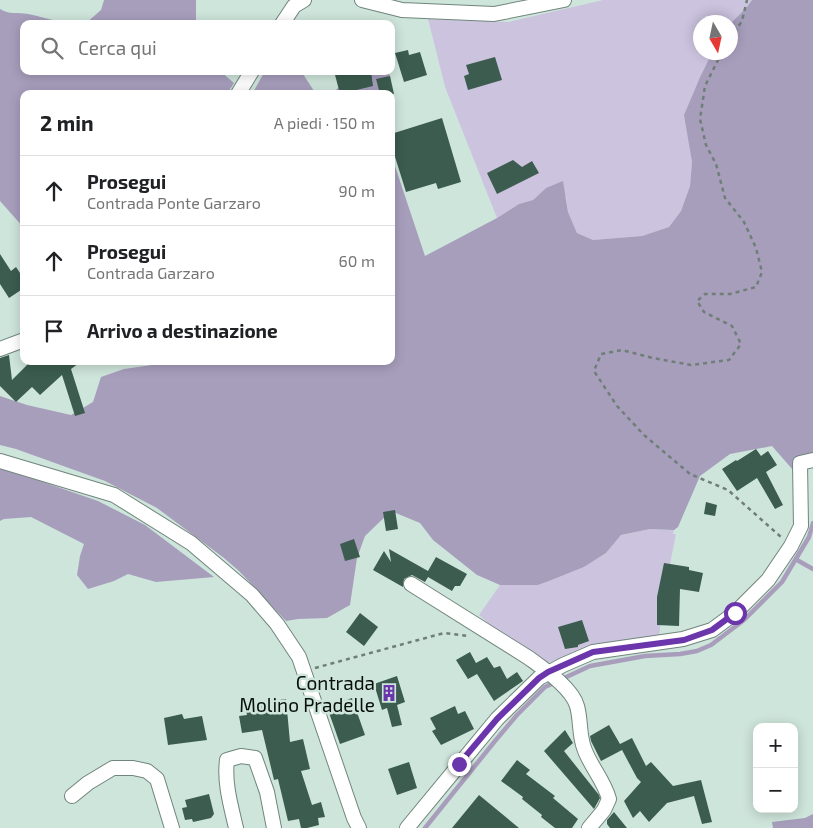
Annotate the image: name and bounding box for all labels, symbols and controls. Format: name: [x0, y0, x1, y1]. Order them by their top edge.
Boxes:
north arrow: [693, 15, 738, 60]
search box: [20, 20, 395, 75]
icon: search: [38, 34, 66, 62]
text: Cerca qui: [78, 36, 157, 59]
text: 2 min: [40, 110, 94, 135]
text: A piedi · 150 m: [274, 113, 375, 132]
text: Prosegui: [87, 170, 166, 193]
icon: ahead: [40, 177, 68, 205]
text: 90 m: [339, 181, 375, 200]
text: Contrada Ponte Garzaro: [87, 193, 261, 212]
text: Prosegui: [87, 240, 166, 263]
icon: ahead: [40, 247, 68, 275]
text: 60 m: [339, 251, 375, 270]
text: Contrada Garzaro: [87, 263, 215, 282]
icon: arrive: [40, 317, 68, 345]
text: Arrivo a destinazione: [87, 319, 278, 342]
route start: [724, 602, 747, 625]
place label: Contrada Molino Pradelle: [239, 671, 375, 716]
building icon: Contrada Molino Pradelle: [379, 683, 399, 703]
map controls: [753, 723, 798, 813]
button: +: [753, 723, 798, 768]
route end: [448, 753, 471, 776]
button: −: [753, 768, 798, 813]

